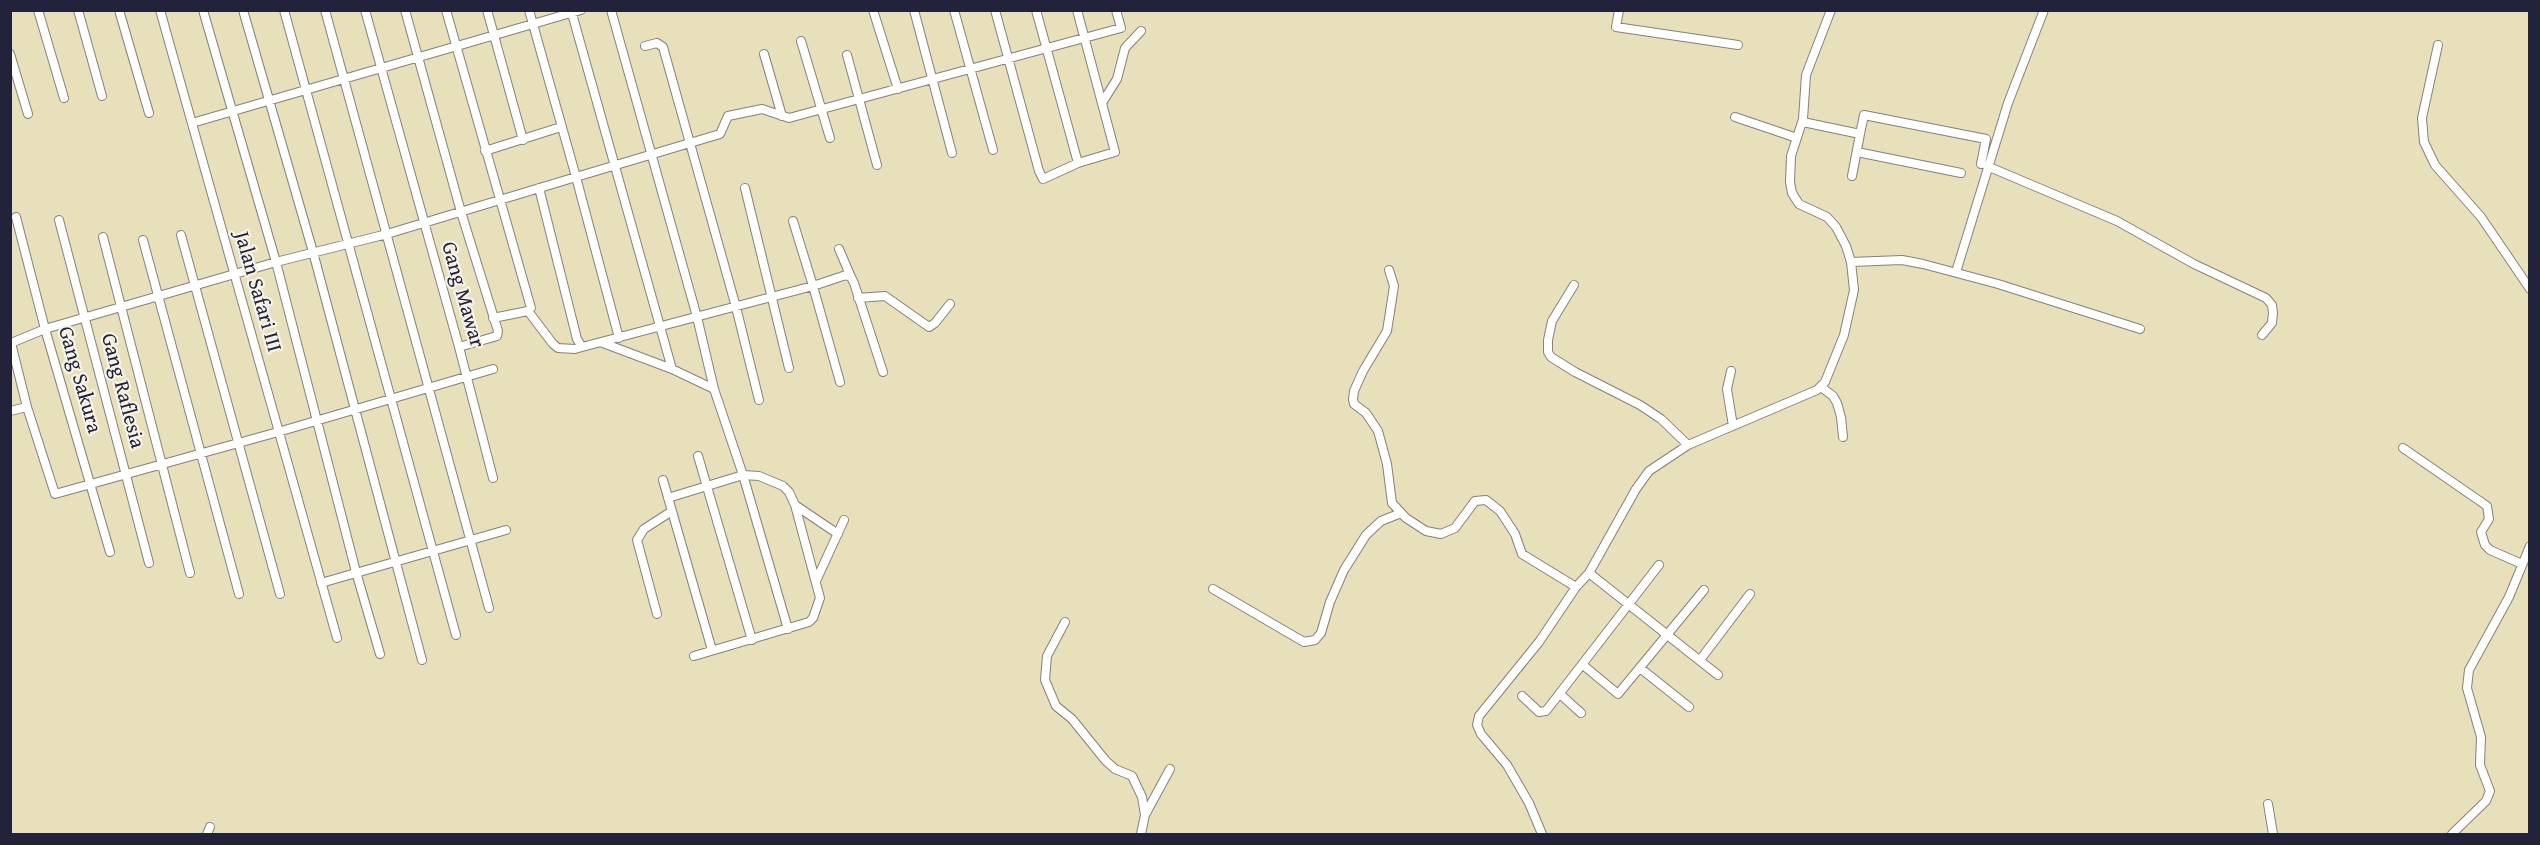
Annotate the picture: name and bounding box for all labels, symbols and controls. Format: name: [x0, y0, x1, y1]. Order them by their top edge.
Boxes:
street label: Jalan Safari III: [228, 229, 286, 355]
street label: Gang Mawar: [435, 239, 489, 351]
street label: Gang Sakura: [52, 324, 106, 436]
street label: Gang Raflesia: [95, 331, 149, 451]

